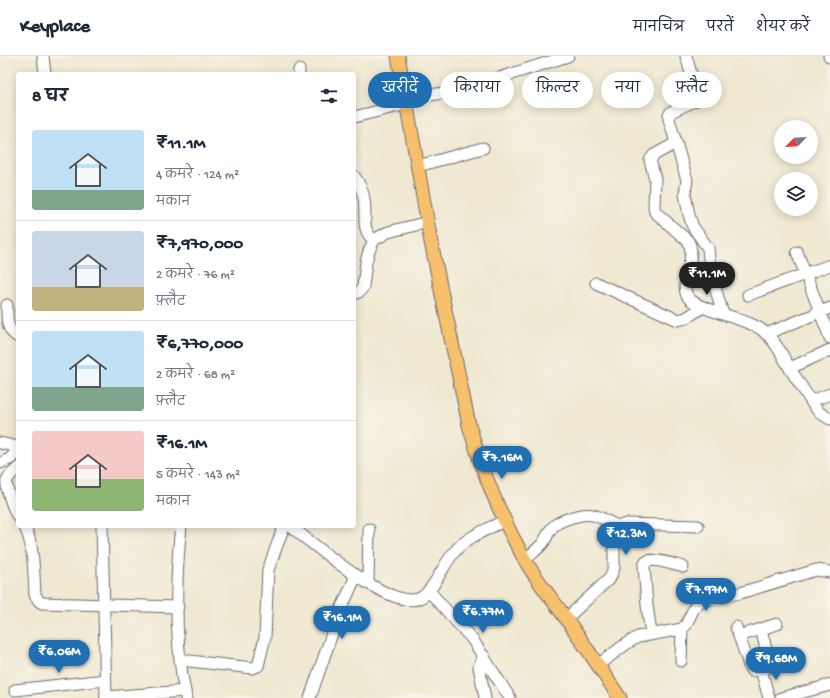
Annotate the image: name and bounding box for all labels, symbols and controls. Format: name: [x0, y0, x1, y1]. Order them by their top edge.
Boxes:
text: Keyplace: [20, 16, 90, 39]
text: मानचित्र: [633, 20, 684, 37]
text: परतें: [706, 20, 734, 37]
text: शेयर करें: [756, 20, 810, 37]
chip: खरीदें: [368, 72, 432, 108]
chip: किराया: [440, 72, 514, 108]
chip: फ़िल्टर: [522, 72, 593, 108]
chip: नया: [601, 72, 654, 108]
chip: फ़्लैट: [662, 72, 722, 108]
icon: filters: [318, 85, 340, 107]
text: 8 घर: [32, 88, 68, 108]
north arrow: [774, 120, 818, 164]
map controls: [774, 120, 818, 216]
text: ₹11.1M: [156, 135, 205, 155]
icon: home: [64, 146, 112, 194]
text: 4 कमरे · 124 m²: [156, 168, 239, 183]
button: layers: [774, 172, 818, 216]
text: मकान: [156, 195, 190, 210]
text: ₹7,970,000: [156, 235, 243, 255]
icon: home: [64, 247, 112, 295]
pin: ₹11.1M: [674, 262, 740, 296]
text: ₹11.1M: [688, 267, 726, 282]
text: 2 कमरे · 76 m²: [156, 268, 235, 283]
text: फ़्लैट: [156, 295, 186, 310]
text: ₹6,770,000: [156, 335, 243, 355]
icon: home: [64, 347, 112, 395]
text: 2 कमरे · 68 m²: [156, 368, 235, 383]
text: फ़्लैट: [156, 395, 186, 410]
text: ₹16.1M: [156, 435, 207, 455]
pin: ₹7.16M: [469, 446, 535, 480]
icon: home: [64, 447, 112, 495]
text: ₹7.16M: [482, 451, 522, 466]
text: 5 कमरे · 143 m²: [156, 468, 240, 483]
text: मकान: [156, 495, 190, 510]
pin: ₹12.3M: [593, 522, 659, 556]
text: ₹12.3M: [606, 527, 646, 542]
pin: ₹7.97M: [673, 578, 739, 612]
text: ₹7.97M: [685, 583, 727, 598]
pin: ₹6.77M: [450, 600, 516, 634]
text: ₹6.77M: [462, 605, 504, 620]
pin: ₹16.1M: [309, 606, 375, 640]
text: ₹16.1M: [322, 611, 362, 626]
pin: ₹6.06M: [26, 640, 92, 674]
text: ₹6.06M: [38, 645, 80, 660]
pin: ₹9.68M: [743, 647, 809, 681]
text: ₹9.68M: [755, 652, 797, 667]

